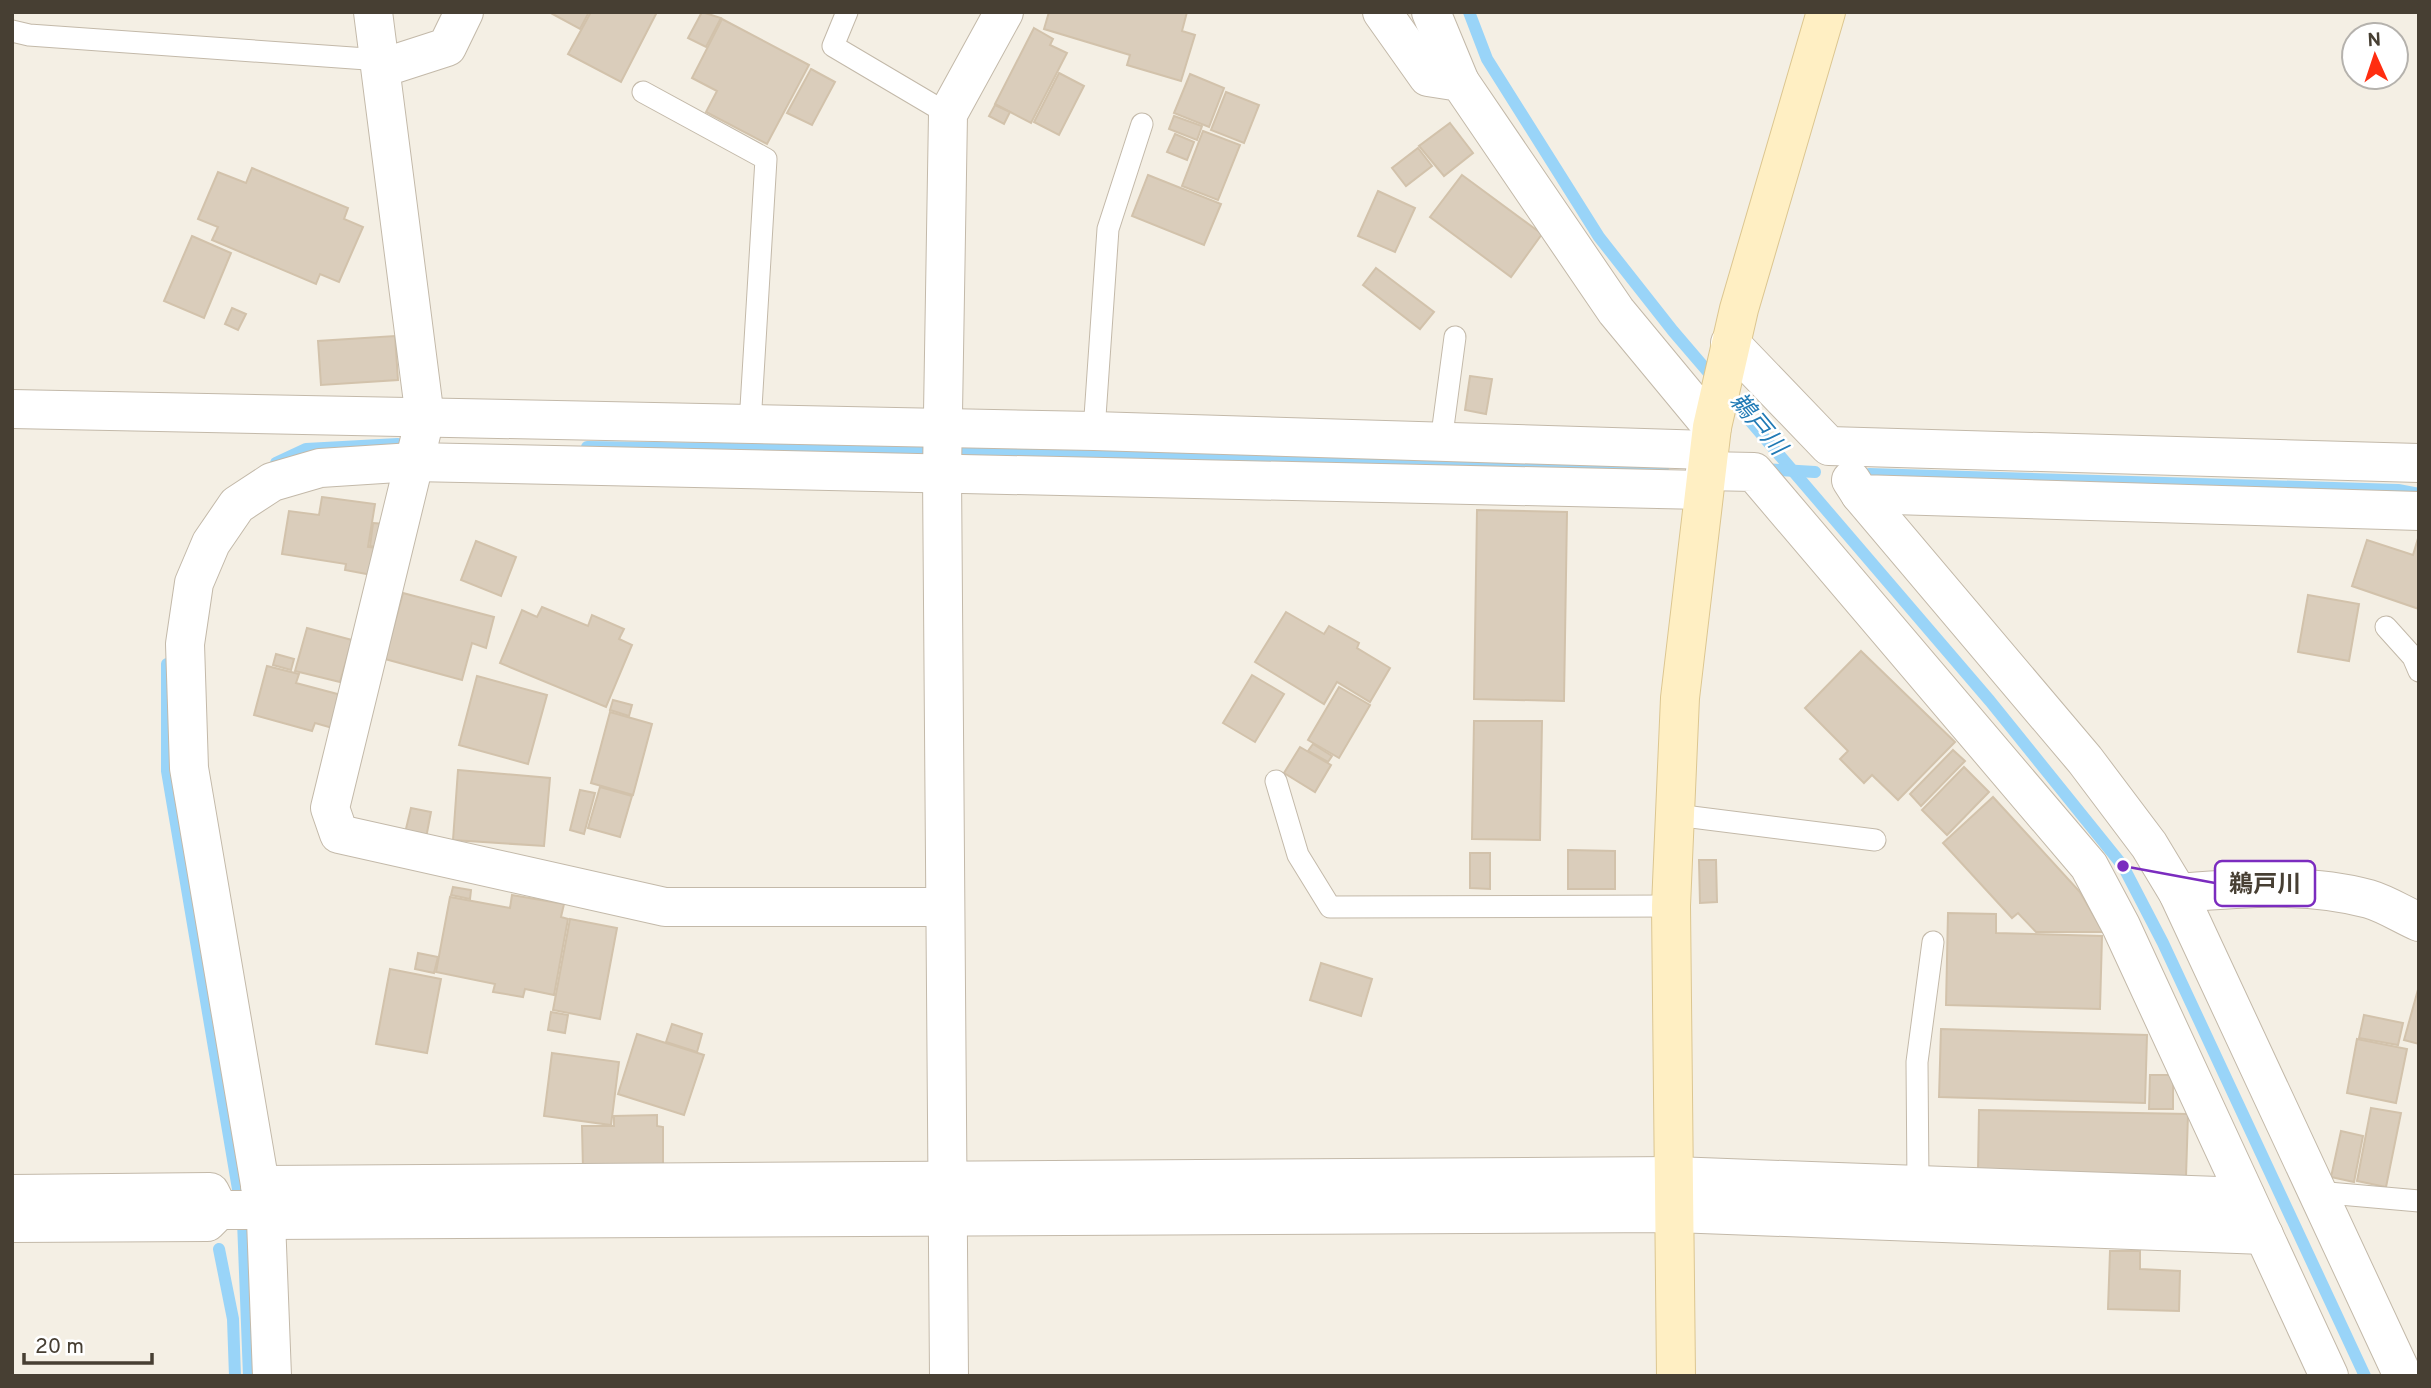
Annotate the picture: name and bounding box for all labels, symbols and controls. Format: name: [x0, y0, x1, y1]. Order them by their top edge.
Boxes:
north arrow: [2340, 21, 2410, 91]
text: N: [2367, 29, 2382, 53]
water label: 鵜戸川: [1722, 388, 1794, 465]
callout: 鵜戸川: [2215, 861, 2315, 906]
text: 鵜戸川: [2229, 871, 2301, 901]
scale bar: [24, 1322, 152, 1366]
text: 20 m: [35, 1334, 84, 1361]

